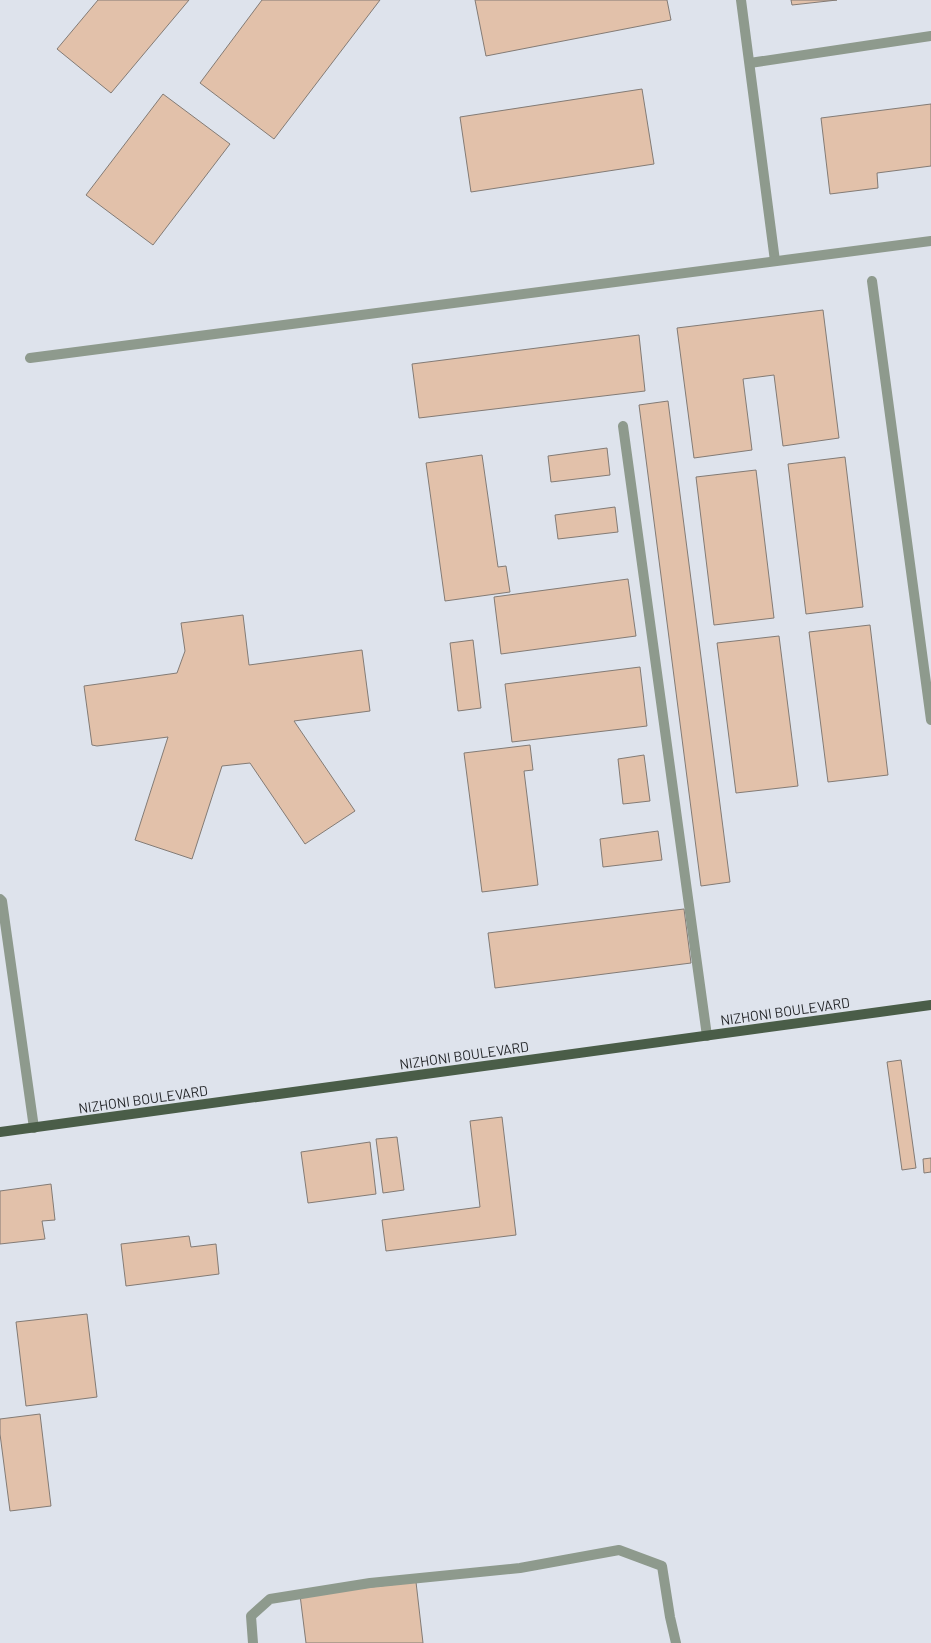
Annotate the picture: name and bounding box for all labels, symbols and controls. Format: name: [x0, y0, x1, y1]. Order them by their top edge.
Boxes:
street label: NIZHONI BOULEVARD: [719, 994, 851, 1028]
street label: NIZHONI BOULEVARD: [398, 1038, 530, 1072]
street label: NIZHONI BOULEVARD: [77, 1082, 209, 1116]

